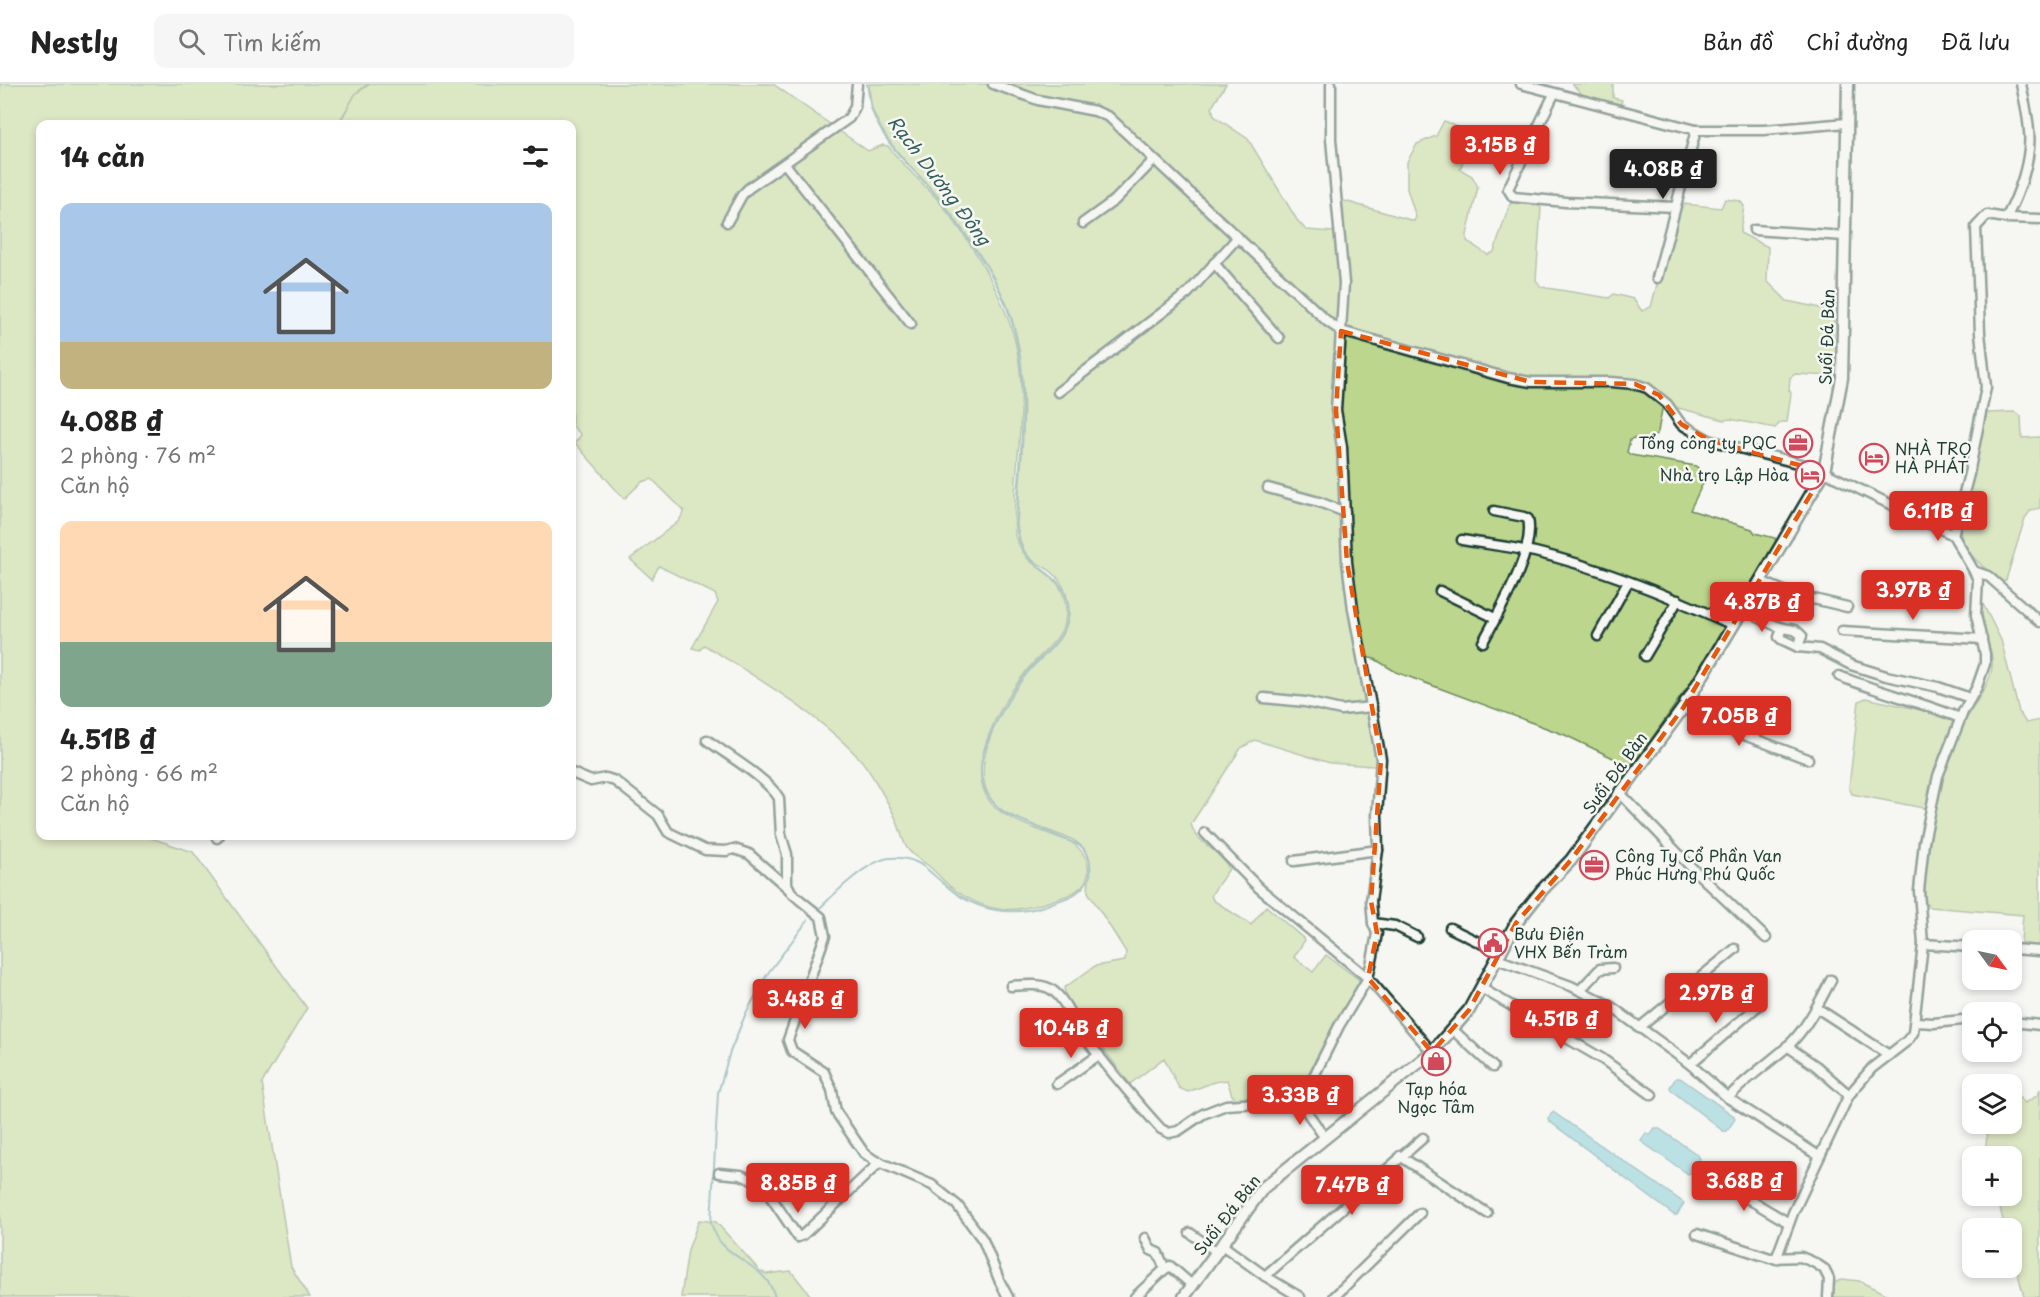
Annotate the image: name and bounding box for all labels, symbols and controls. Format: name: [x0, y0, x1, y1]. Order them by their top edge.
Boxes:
search box: [154, 14, 574, 68]
text: Nestly: [30, 20, 118, 63]
icon: search: [175, 25, 208, 58]
text: Tìm kiếm: [223, 25, 322, 58]
text: Bản đồ: [1703, 25, 1773, 57]
text: Chỉ đường: [1806, 25, 1908, 57]
text: Đã lưu: [1941, 25, 2010, 57]
water label: Rạch Dương Đông: [882, 109, 999, 251]
pin: 3.15B ₫: [1445, 125, 1555, 176]
text: 3.15B ₫: [1464, 129, 1536, 159]
text: 14 căn: [60, 137, 145, 176]
icon: filters: [519, 140, 552, 173]
pin: 4.08B ₫: [1608, 149, 1718, 200]
text: 4.08B ₫: [1624, 153, 1702, 183]
icon: home: [252, 242, 360, 350]
street label: Suối Đá Bàn: [1812, 288, 1840, 386]
text: 4.08B ₫: [60, 401, 162, 440]
office icon: Tổng công ty PQC: [1782, 427, 1814, 459]
place label: Tổng công ty PQC: [1639, 430, 1777, 454]
place label: NHÀ TRỌ HÀ PHÁT: [1895, 436, 1972, 478]
text: 2 phòng · 76 m²: [60, 440, 216, 470]
hotel icon: NHÀ TRỌ HÀ PHÁT: [1858, 442, 1890, 474]
hotel icon: Nhà trọ Lập Hòa: [1794, 459, 1826, 491]
place label: Nhà trọ Lập Hòa: [1660, 462, 1789, 486]
text: Căn hộ: [60, 470, 130, 500]
pin: 6.11B ₫: [1883, 491, 1993, 542]
text: 6.11B ₫: [1903, 495, 1973, 525]
icon: home: [252, 560, 360, 668]
pin: 3.97B ₫: [1858, 570, 1968, 621]
text: 3.97B ₫: [1875, 574, 1951, 604]
pin: 4.87B ₫: [1707, 582, 1817, 633]
text: 4.87B ₫: [1724, 586, 1800, 616]
pin: 7.05B ₫: [1684, 696, 1794, 747]
text: 7.05B ₫: [1701, 700, 1777, 730]
text: 4.51B ₫: [60, 719, 156, 758]
street label: Suối Đá Bàn: [1576, 726, 1652, 818]
text: 2 phòng · 66 m²: [60, 758, 218, 788]
text: Căn hộ: [60, 788, 130, 818]
place label: Công Ty Cổ Phần Vạn Phúc Hưng Phú Quốc: [1615, 843, 1782, 885]
office icon: Công Ty Cổ Phần Vạn Phúc Hưng Phú Quốc: [1578, 849, 1610, 881]
place label: Bưu Điện VHX Bến Tràm: [1514, 921, 1628, 963]
public building icon: Bưu Điện VHX Bến Tràm: [1477, 927, 1509, 959]
north arrow: [1962, 930, 2022, 990]
map controls: [1962, 930, 2022, 1278]
pin: 2.97B ₫: [1661, 973, 1771, 1024]
text: 2.97B ₫: [1679, 977, 1753, 1007]
pin: 3.48B ₫: [750, 979, 860, 1030]
text: 3.48B ₫: [767, 983, 843, 1013]
pin: 4.51B ₫: [1506, 999, 1616, 1050]
button: locate: [1962, 1002, 2022, 1062]
text: 4.51B ₫: [1524, 1003, 1598, 1033]
pin: 10.4B ₫: [1016, 1008, 1126, 1059]
text: 10.4B ₫: [1034, 1012, 1108, 1042]
shop icon: Tạp hóa Ngọc Tâm: [1420, 1045, 1452, 1077]
button: layers: [1962, 1074, 2022, 1134]
pin: 3.33B ₫: [1245, 1075, 1355, 1126]
place label: Tạp hóa Ngọc Tâm: [1397, 1076, 1475, 1118]
text: 3.33B ₫: [1261, 1079, 1339, 1109]
button: +: [1962, 1146, 2022, 1206]
pin: 3.68B ₫: [1689, 1161, 1799, 1212]
pin: 8.85B ₫: [743, 1163, 853, 1214]
pin: 7.47B ₫: [1297, 1165, 1407, 1216]
text: 3.68B ₫: [1706, 1165, 1782, 1195]
text: 8.85B ₫: [760, 1167, 836, 1197]
street label: Suối Đá Bàn: [1187, 1169, 1265, 1260]
text: 7.47B ₫: [1315, 1169, 1389, 1199]
button: −: [1962, 1218, 2022, 1278]

